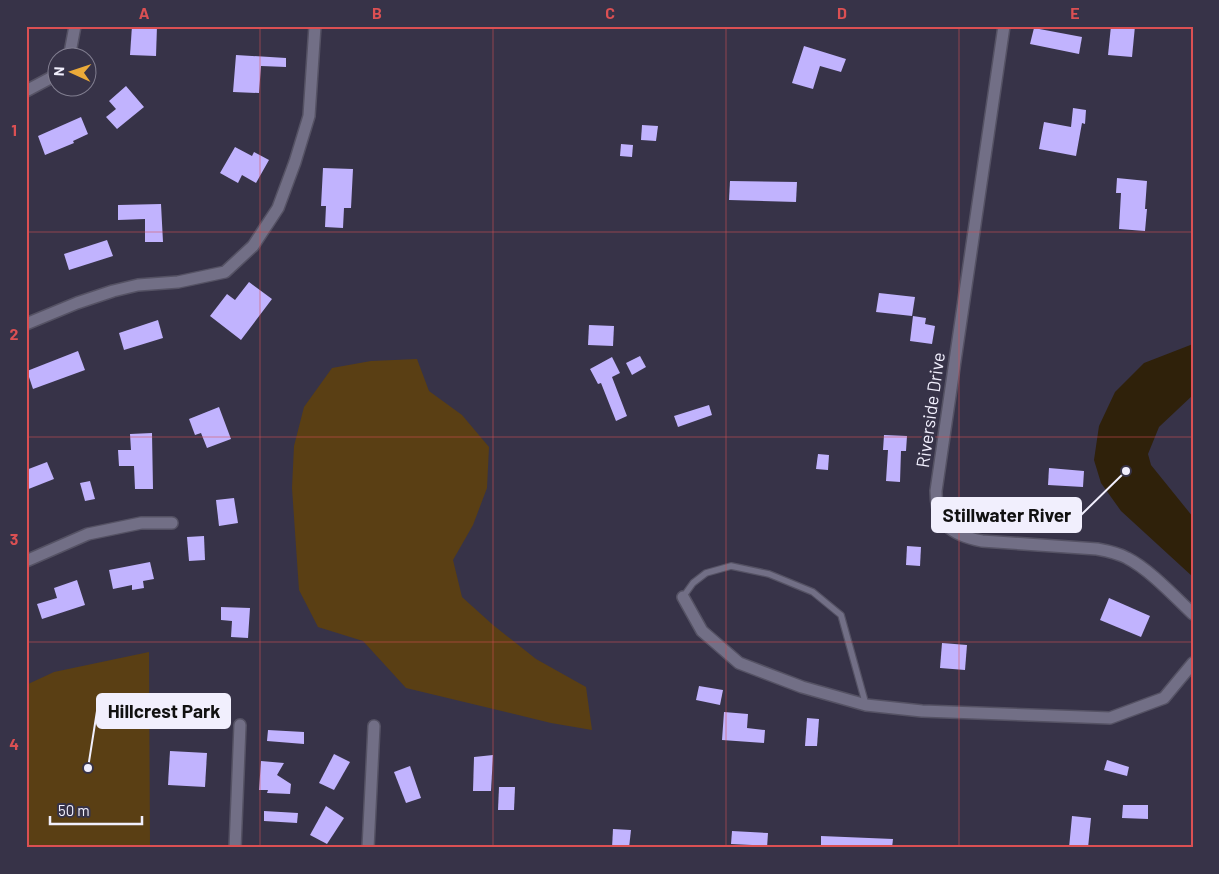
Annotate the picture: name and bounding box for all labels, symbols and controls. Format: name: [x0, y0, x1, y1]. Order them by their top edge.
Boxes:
text: A: [139, 3, 150, 22]
text: B: [372, 3, 382, 22]
text: C: [605, 3, 615, 22]
text: D: [837, 3, 847, 22]
text: E: [1070, 3, 1080, 22]
north arrow: [48, 48, 98, 98]
text: N: [50, 66, 67, 76]
text: 1: [11, 120, 17, 139]
text: 2: [10, 324, 19, 343]
street label: Riverside Drive: [911, 351, 949, 469]
callout: Stillwater River: [932, 498, 1081, 532]
text: Stillwater River: [943, 503, 1072, 526]
text: 3: [10, 529, 18, 548]
callout: Hillcrest Park: [97, 694, 230, 728]
text: Hillcrest Park: [108, 699, 220, 722]
text: 4: [9, 734, 19, 753]
scale bar: [50, 794, 142, 826]
text: 50 m: [58, 801, 90, 819]

